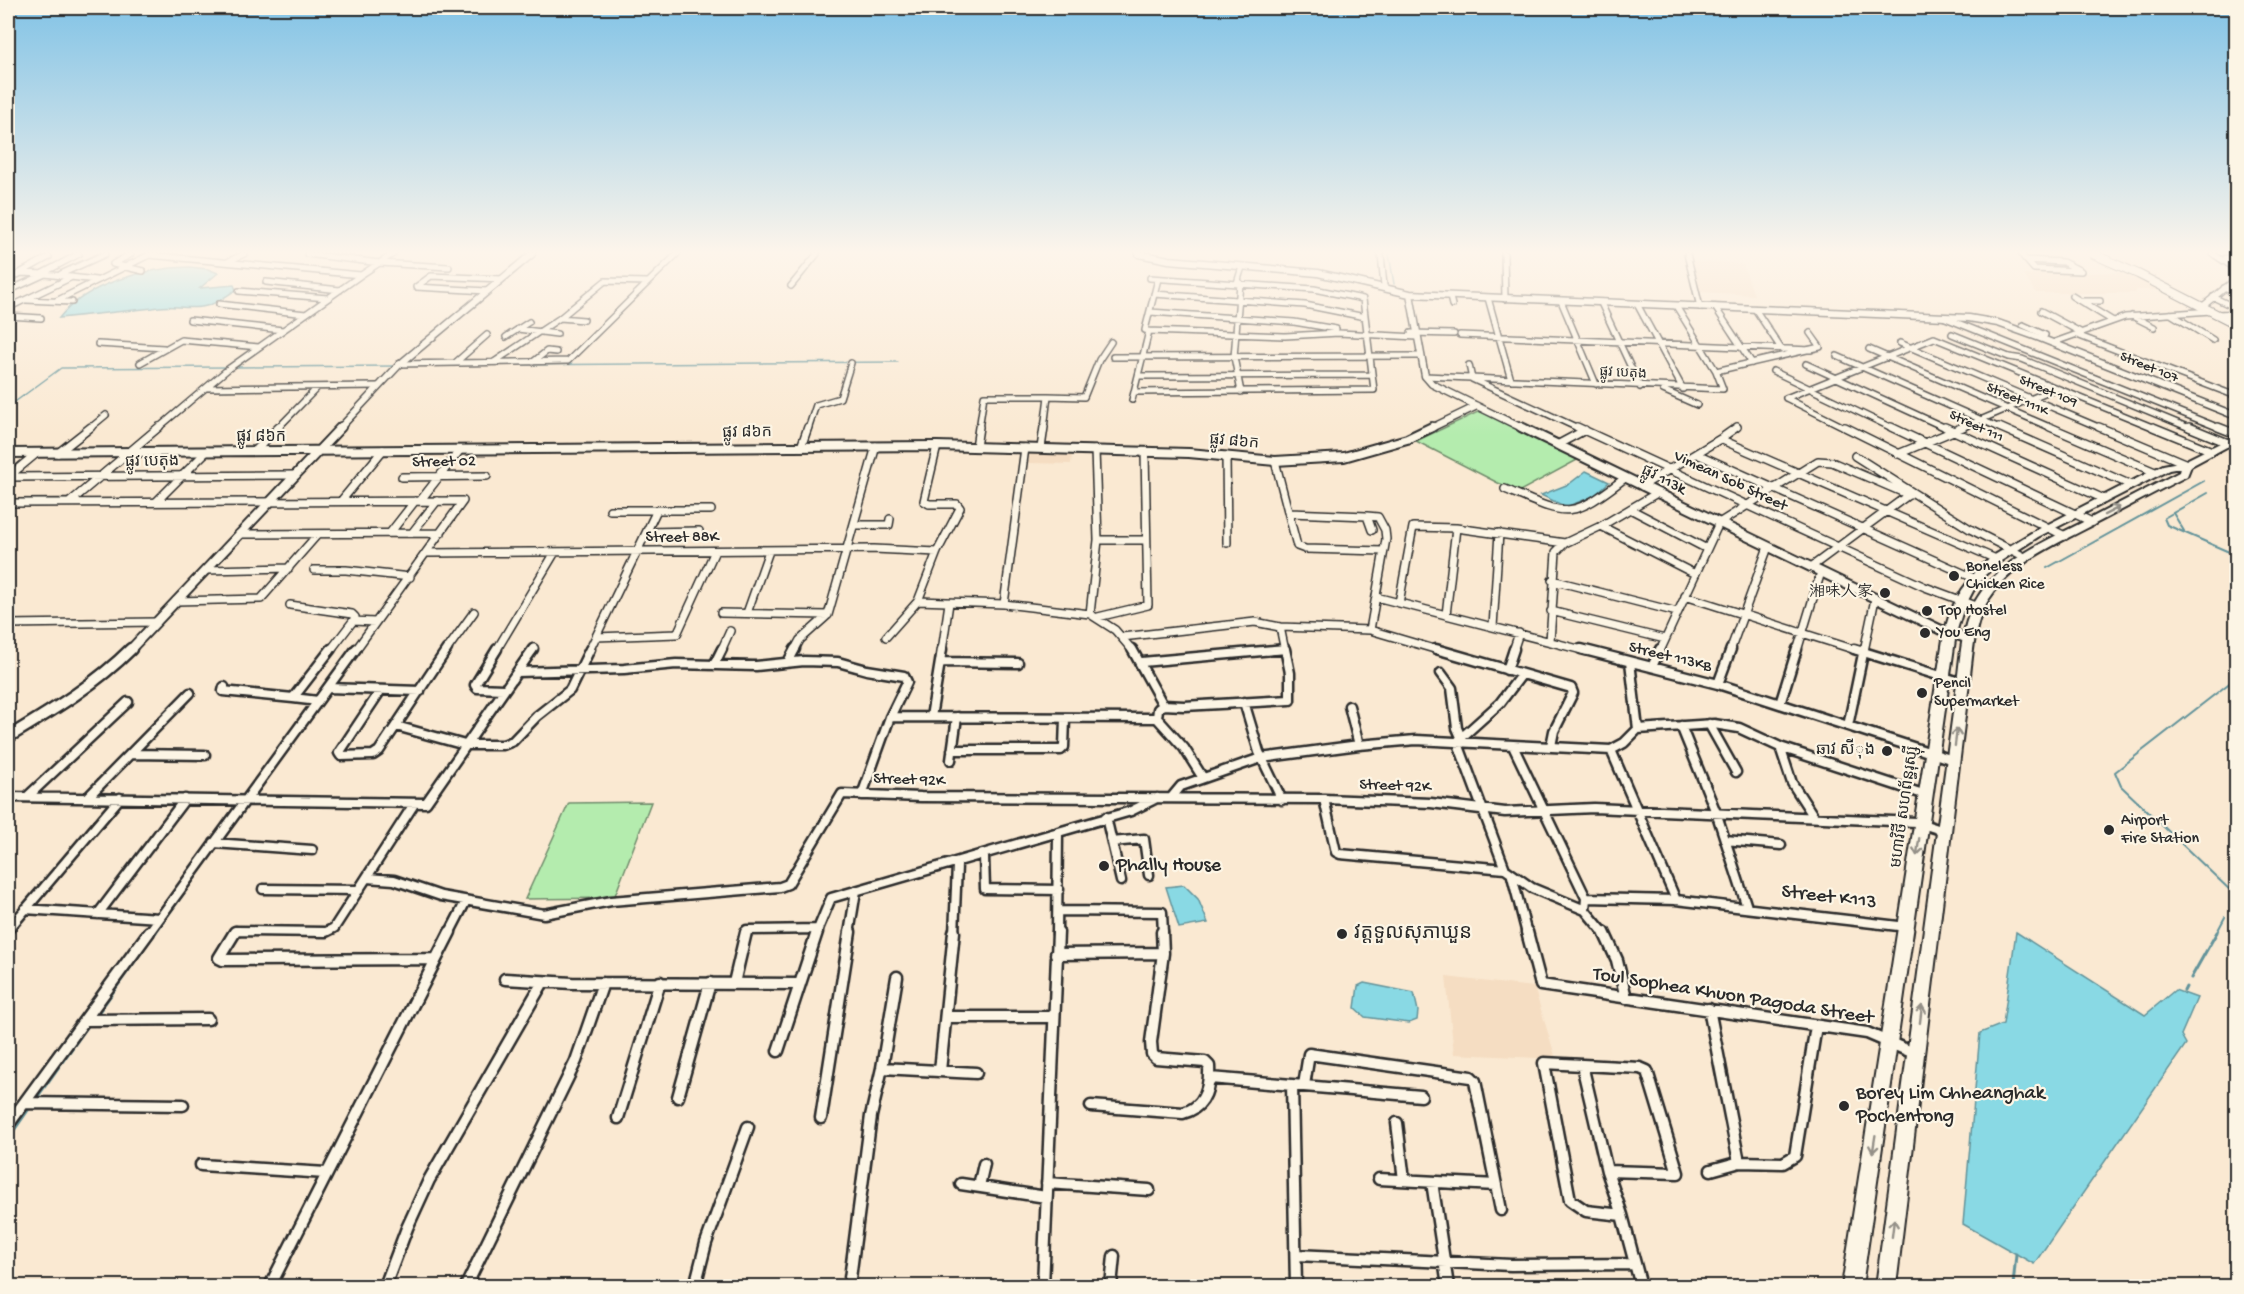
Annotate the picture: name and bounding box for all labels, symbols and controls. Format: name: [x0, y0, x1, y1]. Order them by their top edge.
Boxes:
street label: Street 107: [2117, 349, 2181, 388]
street label: ផ្លូវ បេតុង: [1599, 364, 1647, 385]
street label: Street 109: [2016, 372, 2080, 412]
street label: Street 111K: [1984, 379, 2052, 421]
street label: Street 111: [1946, 407, 2006, 447]
street label: ផ្លូវ ៨៦ក: [722, 423, 772, 446]
street label: ផ្លូវ ៨៦ក: [236, 428, 286, 449]
street label: ផ្លូវ ៨៦ក: [1208, 430, 1260, 456]
street label: Vimean Sob Street: [1669, 447, 1791, 517]
street label: ផ្លូវ បេតុង: [125, 453, 179, 475]
street label: Street 02: [412, 453, 476, 473]
street label: ផ្លូវ 113k: [1637, 462, 1690, 502]
one-way arrow: [2103, 505, 2120, 517]
street label: Street 88K: [646, 529, 721, 548]
place label: Boneless Chicken Rice: [1965, 558, 2045, 595]
marker: Boneless Chicken Rice: [1947, 569, 1961, 583]
place label: 湘味人家: [1809, 582, 1873, 603]
marker: 湘味人家: [1878, 586, 1892, 600]
place label: Top Hostel: [1938, 602, 2007, 621]
marker: Top Hostel: [1920, 604, 1934, 618]
place label: You Eng: [1935, 624, 1991, 643]
marker: You Eng: [1918, 626, 1932, 640]
street label: Street 113KB: [1627, 639, 1714, 678]
place label: Pencil Supermarket: [1933, 675, 2020, 712]
marker: Pencil Supermarket: [1915, 686, 1929, 700]
one-way arrow: [1951, 728, 1962, 748]
place label: ឆាវ សីុង: [1816, 738, 1875, 761]
marker: ឆាវ សីុង: [1880, 744, 1894, 758]
street label: មហាវិថី សហព័ន្ធរុស្ស៊ី: [1884, 744, 1926, 870]
street label: Street 92K: [873, 770, 947, 792]
street label: Street 92K: [1359, 776, 1433, 798]
place label: Airport Fire Station: [2120, 812, 2200, 849]
marker: Airport Fire Station: [2102, 823, 2116, 837]
one-way arrow: [1913, 837, 1924, 856]
place label: Phally House: [1115, 855, 1222, 878]
marker: Phally House: [1097, 859, 1111, 873]
street label: Street K113: [1780, 881, 1878, 915]
place label: វត្តទួលសុភាឃួន: [1354, 923, 1472, 946]
marker: វត្តទួលសុភាឃួន: [1335, 927, 1349, 941]
street label: Toul Sophea Khuon Pagoda Street: [1590, 963, 1877, 1031]
one-way arrow: [1915, 1005, 1926, 1025]
place label: Borey Lim Chheanghak Pochentong: [1855, 1083, 2047, 1129]
marker: Borey Lim Chheanghak Pochentong: [1837, 1099, 1851, 1113]
one-way arrow: [1869, 1133, 1880, 1153]
one-way arrow: [1888, 1219, 1899, 1239]

